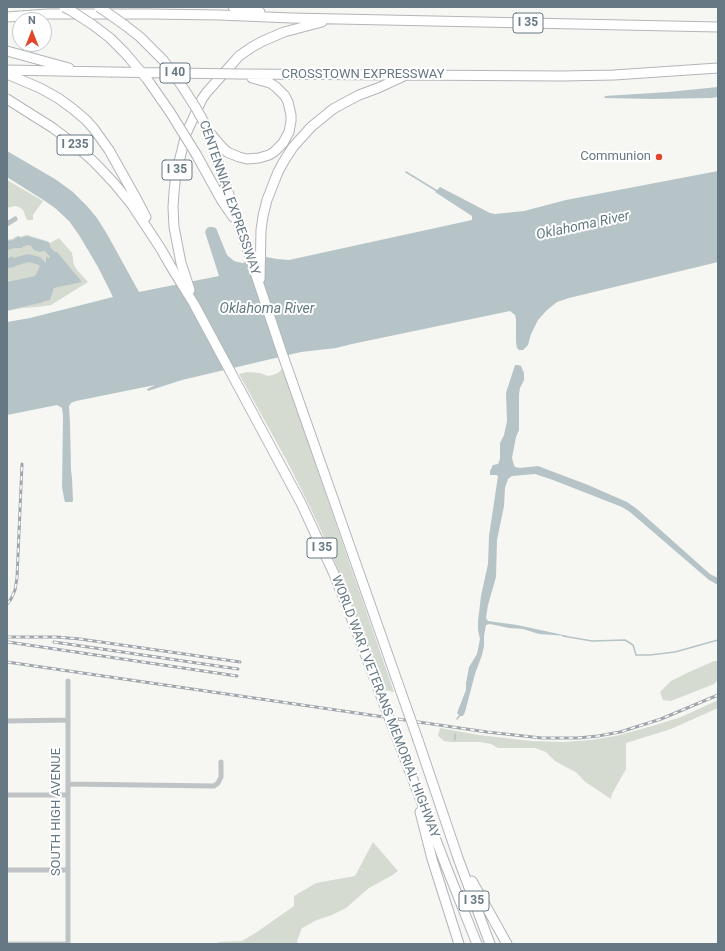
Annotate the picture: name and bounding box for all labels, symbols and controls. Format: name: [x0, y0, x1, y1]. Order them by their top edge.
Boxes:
north arrow: [12, 12, 52, 52]
road number: I 35: [513, 13, 543, 33]
text: N: [28, 14, 36, 27]
road number: I 40: [160, 63, 190, 83]
street label: CROSSTOWN EXPRESSWAY: [282, 67, 444, 83]
street label: CENTENNIAL EXPRESSWAY: [195, 119, 263, 277]
road number: I 235: [57, 135, 93, 155]
place label: Communion: [580, 149, 651, 165]
marker: Communion: [654, 152, 664, 162]
road number: I 35: [162, 160, 192, 180]
water label: Oklahoma River: [535, 208, 631, 244]
water label: Oklahoma River: [220, 301, 314, 317]
road number: I 35: [307, 538, 337, 558]
street label: WORLD WAR I VETERANS MEMORIAL HIGHWAY: [328, 574, 442, 840]
street label: SOUTH HIGH AVENUE: [49, 748, 65, 876]
road number: I 35: [459, 891, 489, 911]

